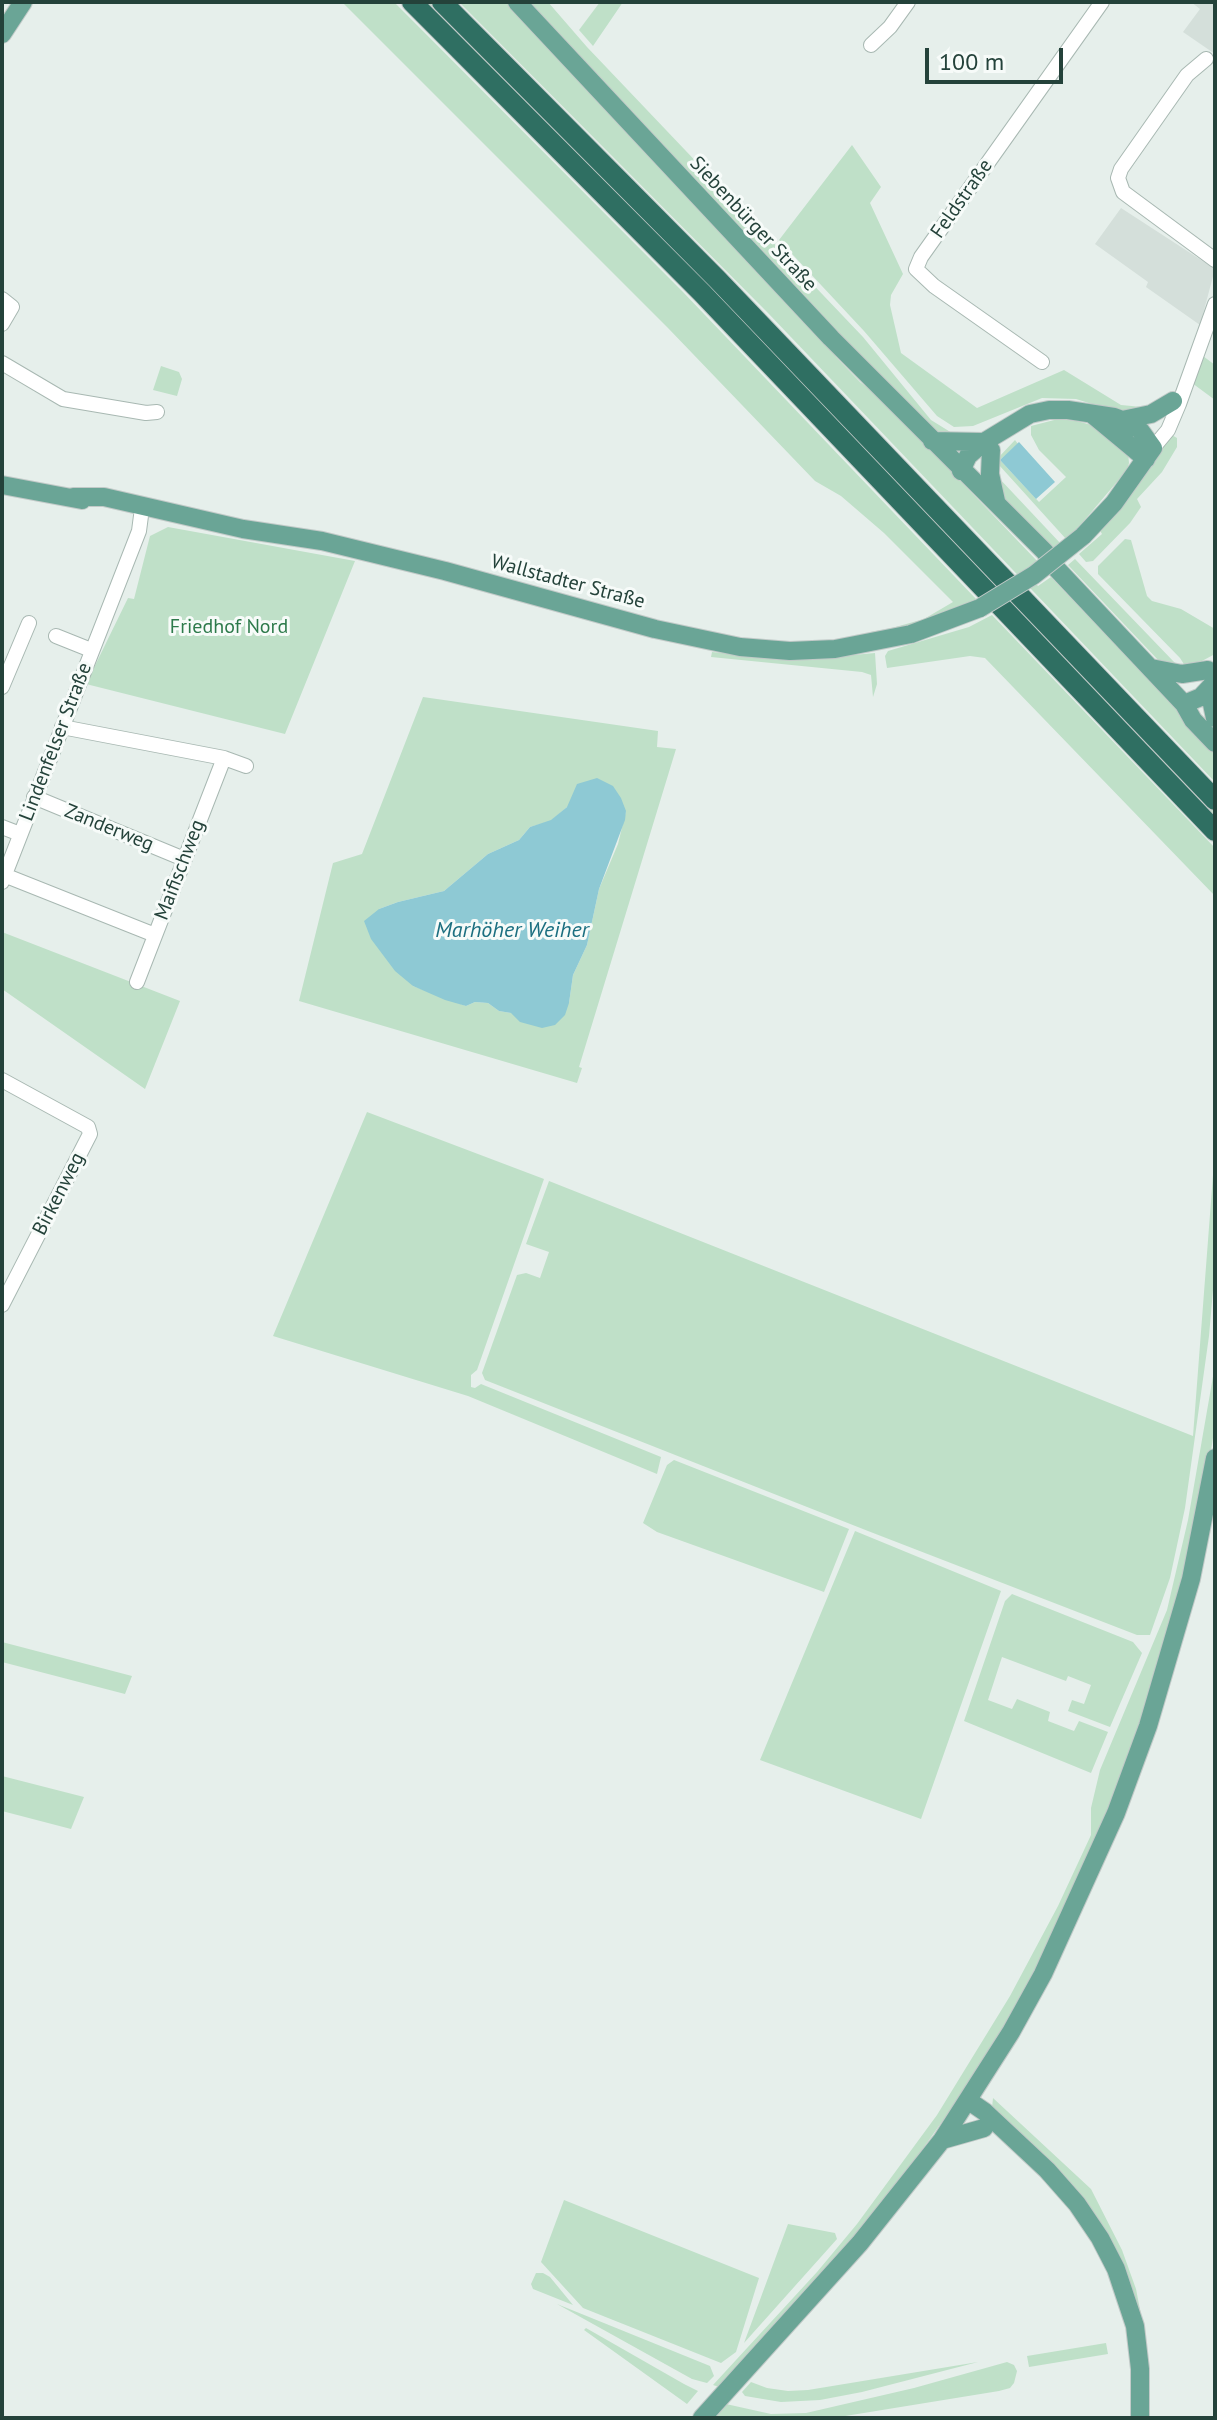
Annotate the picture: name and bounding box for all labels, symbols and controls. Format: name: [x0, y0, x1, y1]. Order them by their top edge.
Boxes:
scale bar: [929, 32, 1067, 82]
text: 100 m: [939, 46, 1004, 77]
street label: Siebenbürger Straße: [684, 152, 822, 296]
street label: Feldstraße: [926, 155, 998, 243]
street label: Wallstadter Straße: [488, 550, 648, 614]
park label: Friedhof Nord: [170, 615, 288, 639]
street label: Lindenfelser Straße: [15, 660, 97, 824]
street label: Zanderweg: [61, 799, 157, 857]
street label: Maifischweg: [150, 816, 210, 924]
water label: Marhöher Weiher: [435, 918, 589, 944]
street label: Birkenweg: [28, 1149, 90, 1239]

